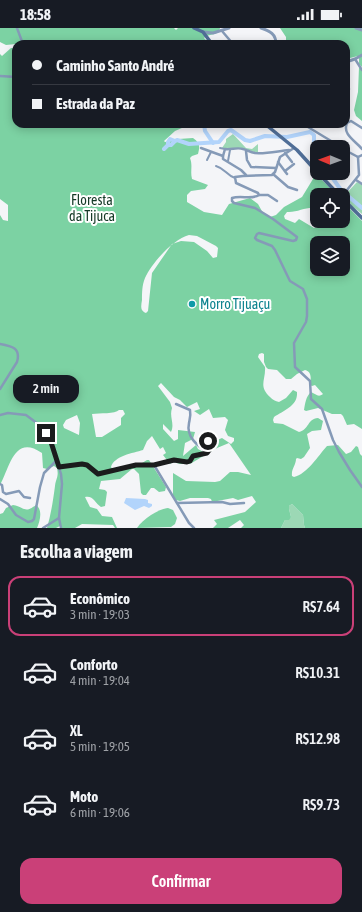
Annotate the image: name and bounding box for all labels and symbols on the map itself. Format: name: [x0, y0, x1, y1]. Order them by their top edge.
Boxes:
north arrow: [310, 140, 350, 180]
park label: Floresta da Tijuca: [69, 192, 115, 224]
place label: Morro Tijuaçu: [200, 296, 270, 312]
marker: Morro Tijuaçu: [187, 299, 197, 309]
callout: 2 min: [13, 375, 79, 403]
route end: [37, 424, 55, 442]
route start: [199, 432, 217, 450]

